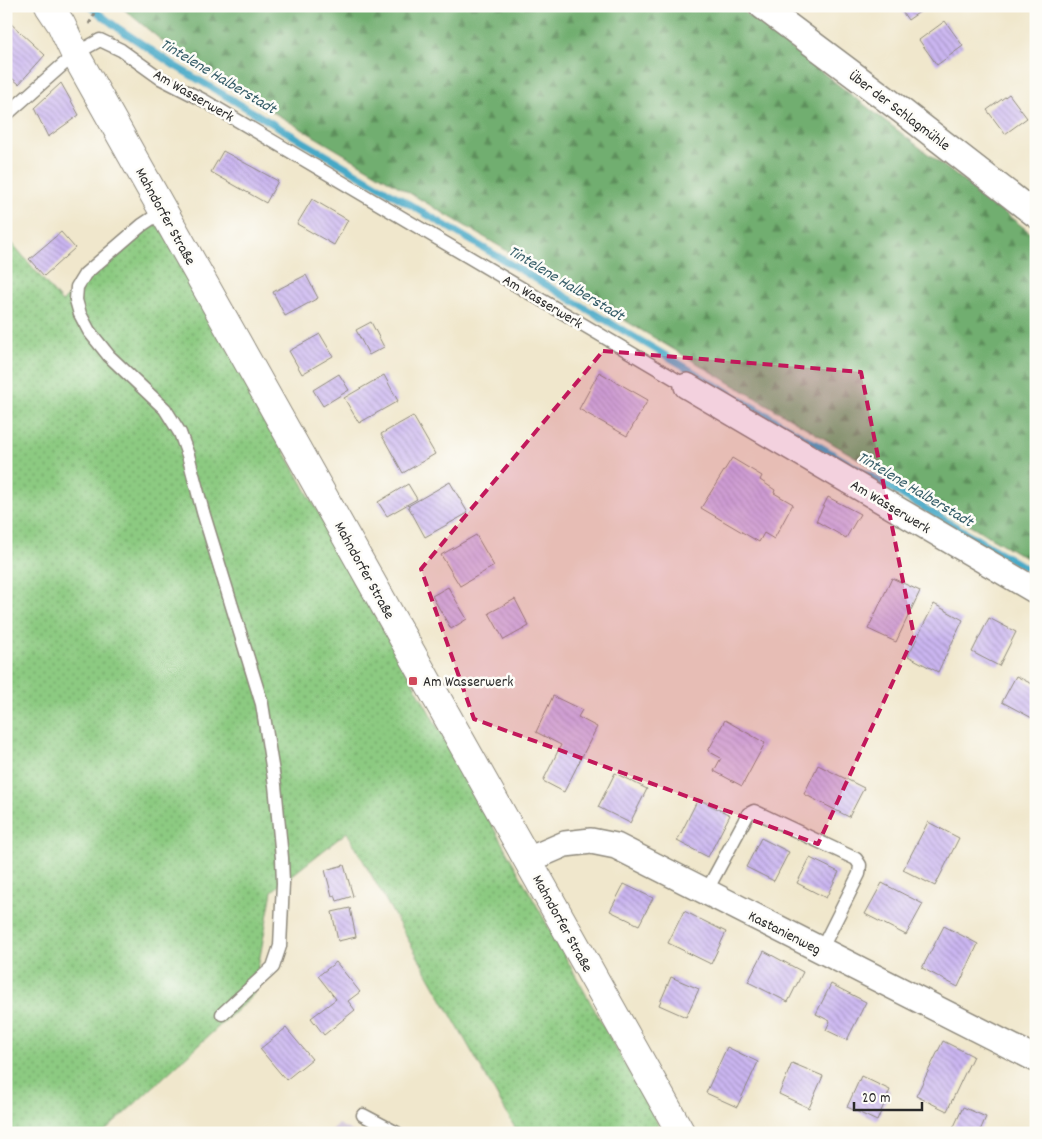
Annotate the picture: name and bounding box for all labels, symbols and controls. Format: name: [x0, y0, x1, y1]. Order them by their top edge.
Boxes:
water label: Tintelene Halberstadt: [155, 33, 282, 122]
street label: Am Wasserwerk: [148, 65, 238, 129]
street label: Über der Schlagmühle: [843, 66, 954, 157]
street label: Mahndorfer Straße: [128, 164, 200, 270]
water label: Tintelene Halberstadt: [503, 240, 630, 329]
street label: Am Wasserwerk: [498, 270, 586, 335]
water label: Tintelene Halberstadt: [852, 446, 979, 535]
street label: Am Wasserwerk: [846, 475, 934, 540]
street label: Mahndorfer Straße: [327, 518, 399, 624]
place label: Am Wasserwerk: [423, 672, 513, 694]
marker: Am Wasserwerk: [407, 675, 419, 687]
street label: Mahndorfer Straße: [525, 871, 597, 977]
street label: Kastanienweg: [744, 906, 824, 961]
scale bar: [854, 1079, 922, 1111]
text: 20 m: [862, 1088, 890, 1110]

